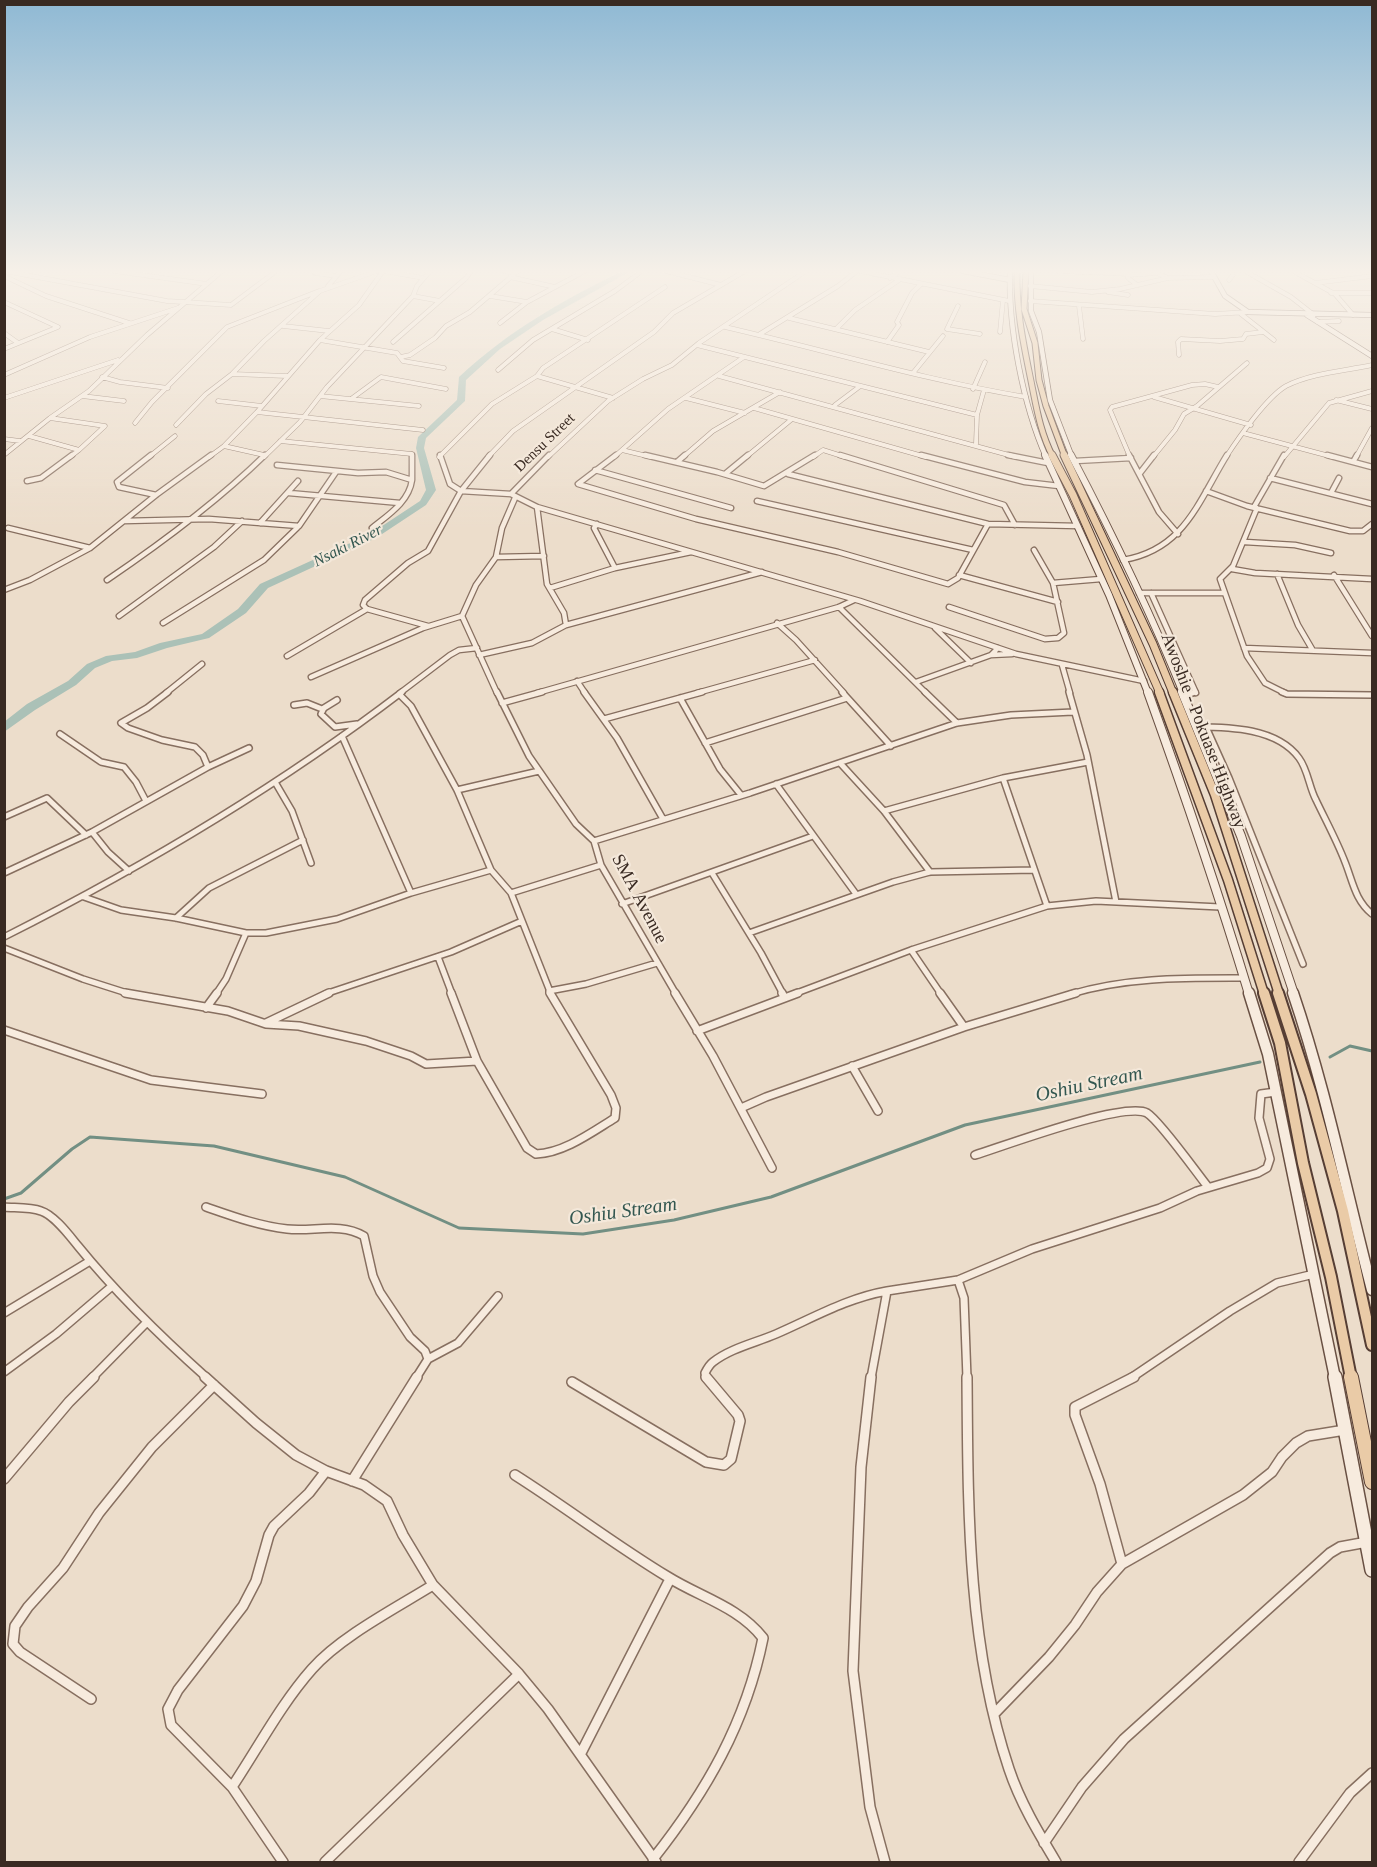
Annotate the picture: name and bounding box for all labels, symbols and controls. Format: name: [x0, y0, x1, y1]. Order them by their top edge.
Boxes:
street label: Densu Street: [511, 410, 579, 476]
water label: Nsaki River: [310, 520, 386, 572]
street label: Awoshie - Pokuase Highway: [1156, 630, 1250, 832]
street label: SMA Avenue: [606, 851, 672, 947]
water label: Oshiu Stream: [1033, 1062, 1145, 1108]
water label: Oshiu Stream: [568, 1193, 678, 1231]

